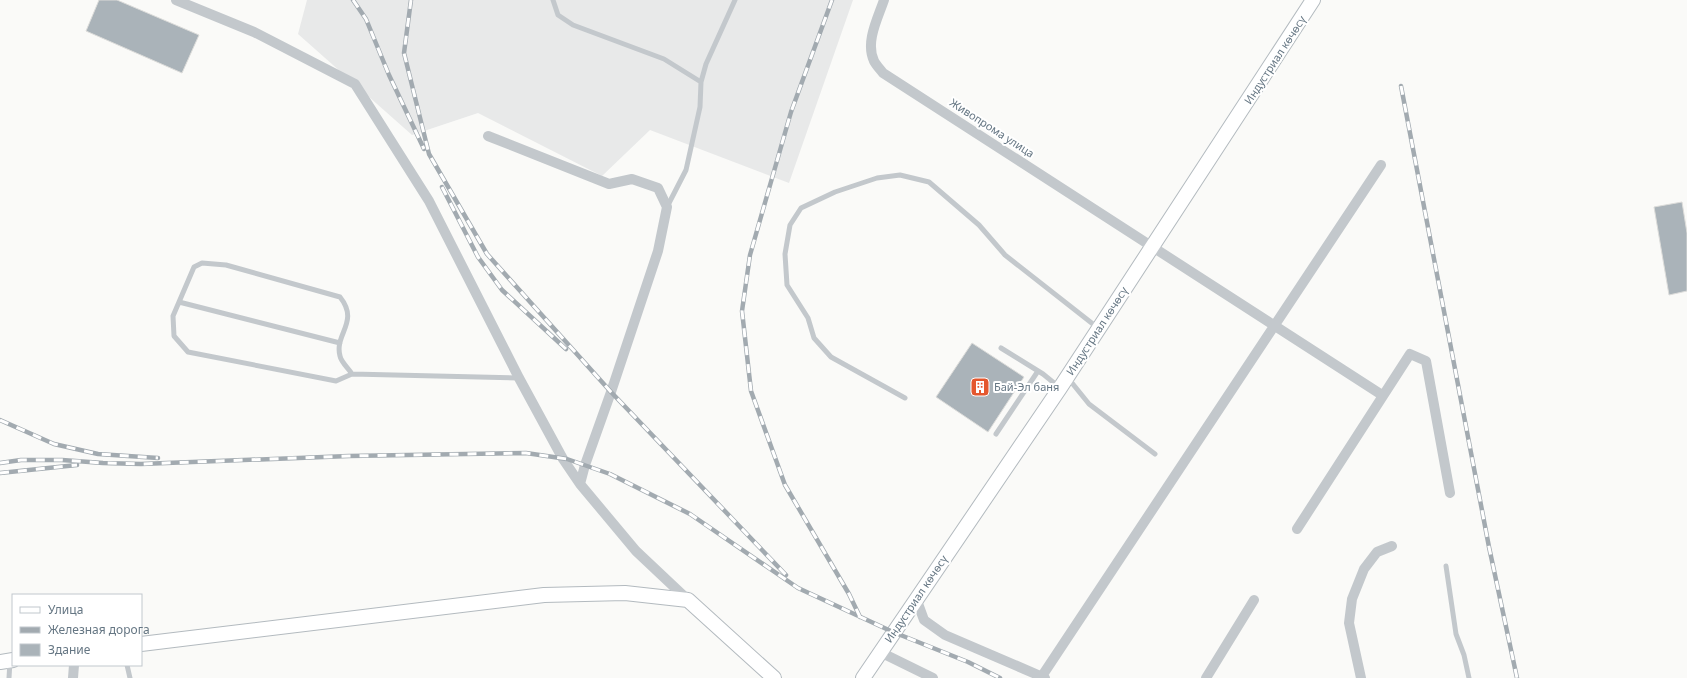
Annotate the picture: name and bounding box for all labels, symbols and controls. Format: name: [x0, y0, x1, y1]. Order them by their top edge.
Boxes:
street label: Индустриал көчөсү: [1240, 12, 1309, 107]
street label: Живопрома улица: [947, 95, 1037, 161]
street label: Индустриал көчөсү: [1062, 283, 1131, 378]
building icon: Бай-Эл баня: [969, 376, 991, 398]
place label: Бай-Эл баня: [994, 379, 1059, 394]
street label: Индустриал көчөсү: [881, 552, 951, 646]
legend: [12, 594, 142, 666]
text: Улица: [48, 601, 83, 618]
text: Железная дорога: [48, 621, 150, 638]
text: Здание: [48, 641, 91, 658]

